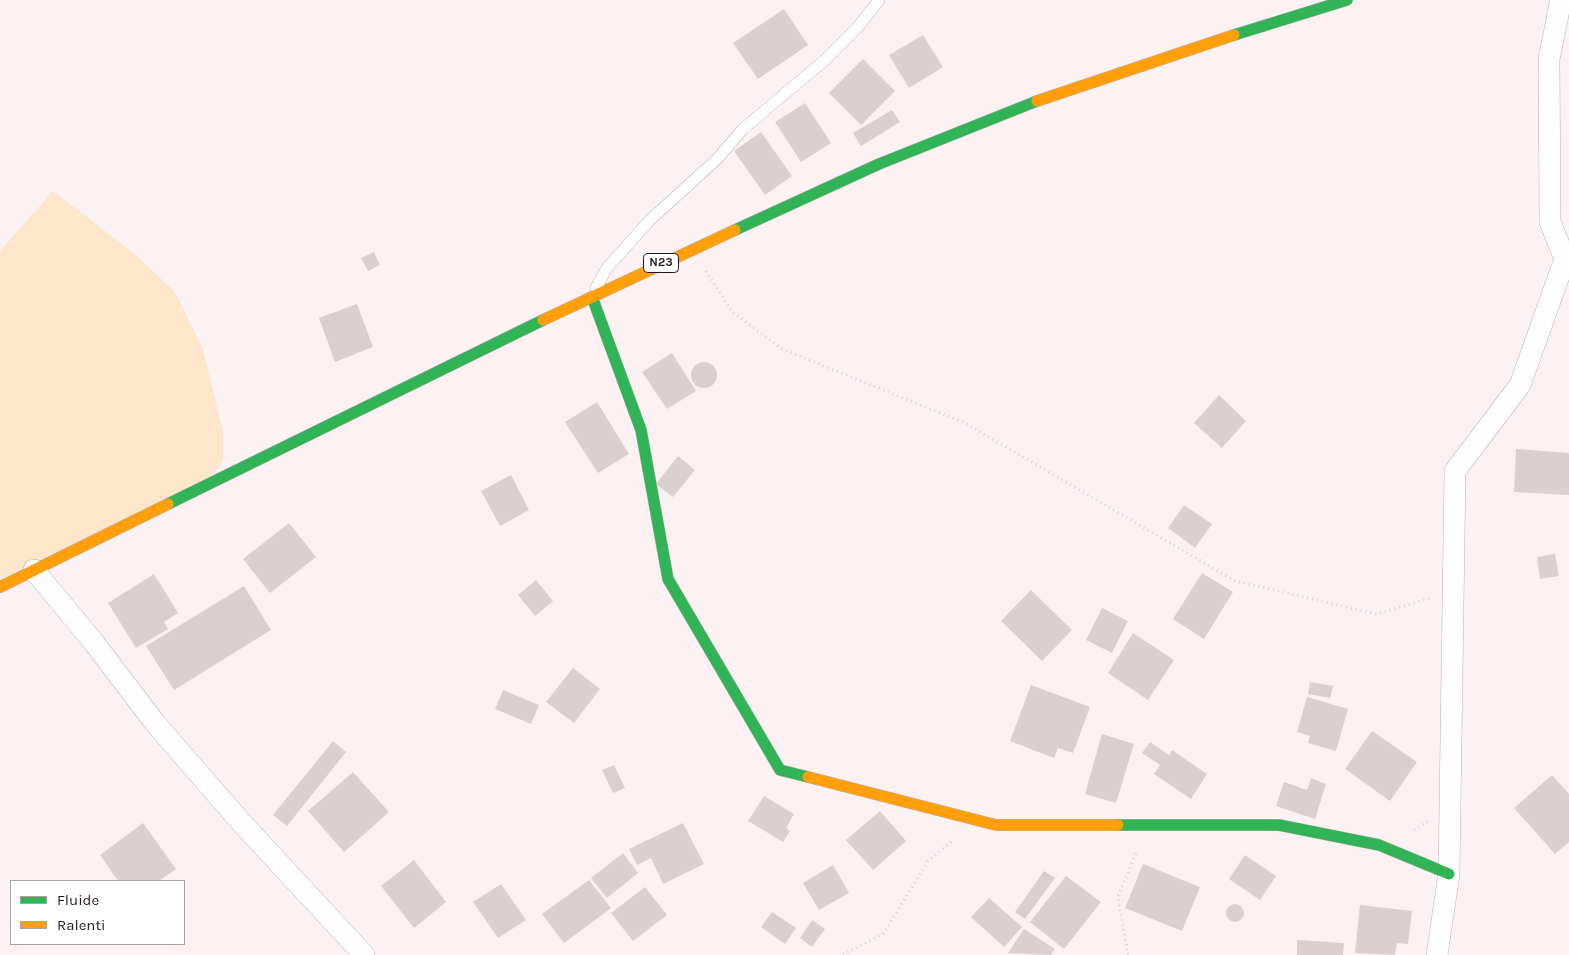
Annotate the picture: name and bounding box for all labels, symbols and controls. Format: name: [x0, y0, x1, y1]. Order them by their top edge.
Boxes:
road number: N23: [644, 254, 678, 272]
legend: [10, 880, 185, 945]
text: Fluide: [57, 891, 99, 909]
text: Ralenti: [57, 916, 106, 934]

